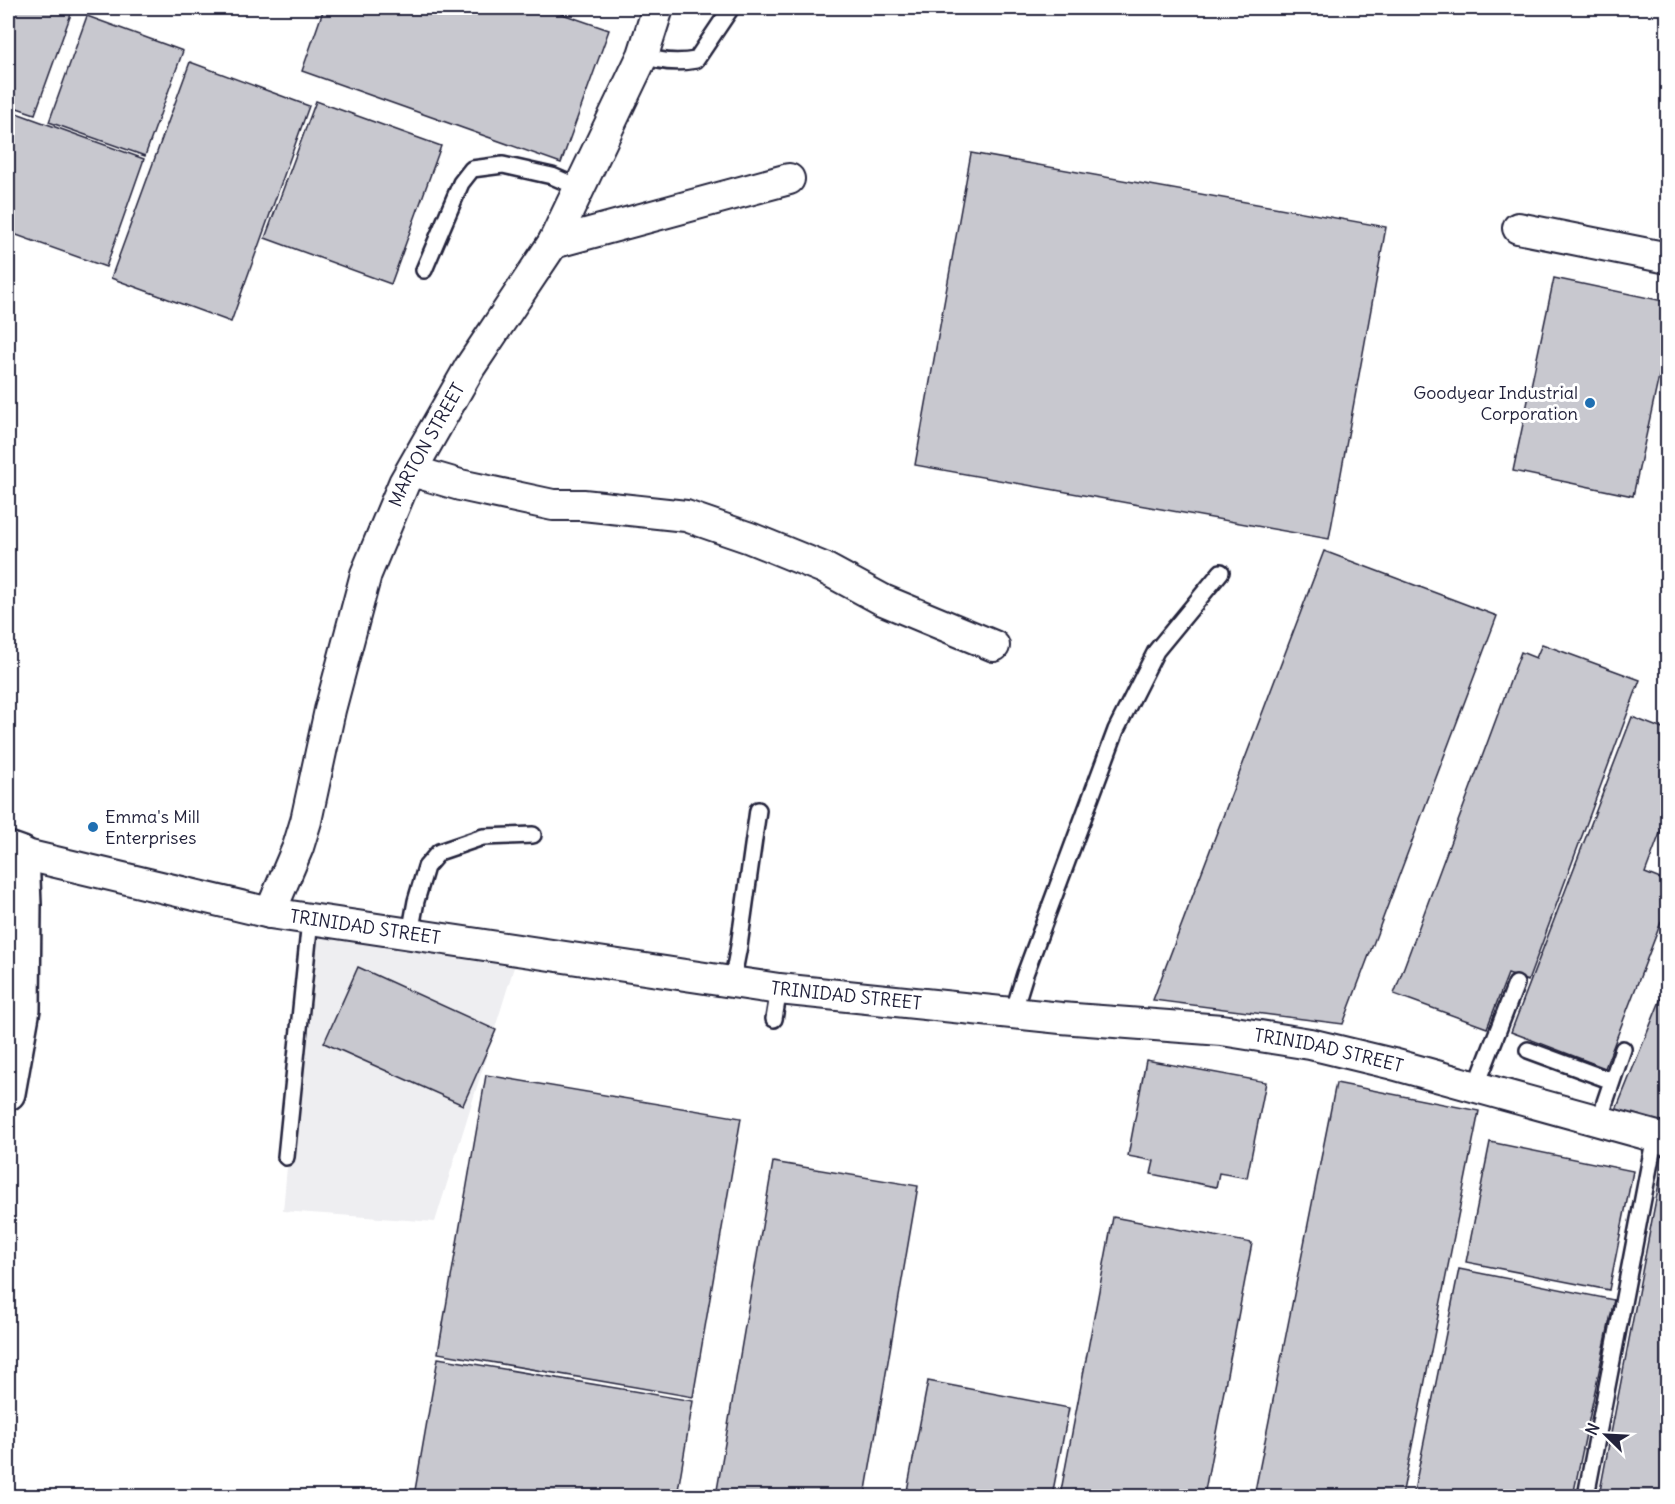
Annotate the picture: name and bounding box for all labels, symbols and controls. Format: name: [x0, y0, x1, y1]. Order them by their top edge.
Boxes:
street label: MARTON STREET: [383, 379, 470, 510]
place label: Goodyear Industrial Corporation: [1413, 381, 1578, 425]
marker: Goodyear Industrial Corporation: [1583, 396, 1597, 410]
place label: Emma's Mill Enterprises: [105, 805, 200, 849]
marker: Emma's Mill Enterprises: [86, 820, 100, 834]
street label: TRINIDAD STREET: [288, 904, 442, 949]
street label: TRINIDAD STREET: [769, 976, 923, 1015]
street label: TRINIDAD STREET: [1252, 1023, 1406, 1077]
north arrow: [1576, 1405, 1636, 1465]
text: N: [1581, 1420, 1604, 1438]

